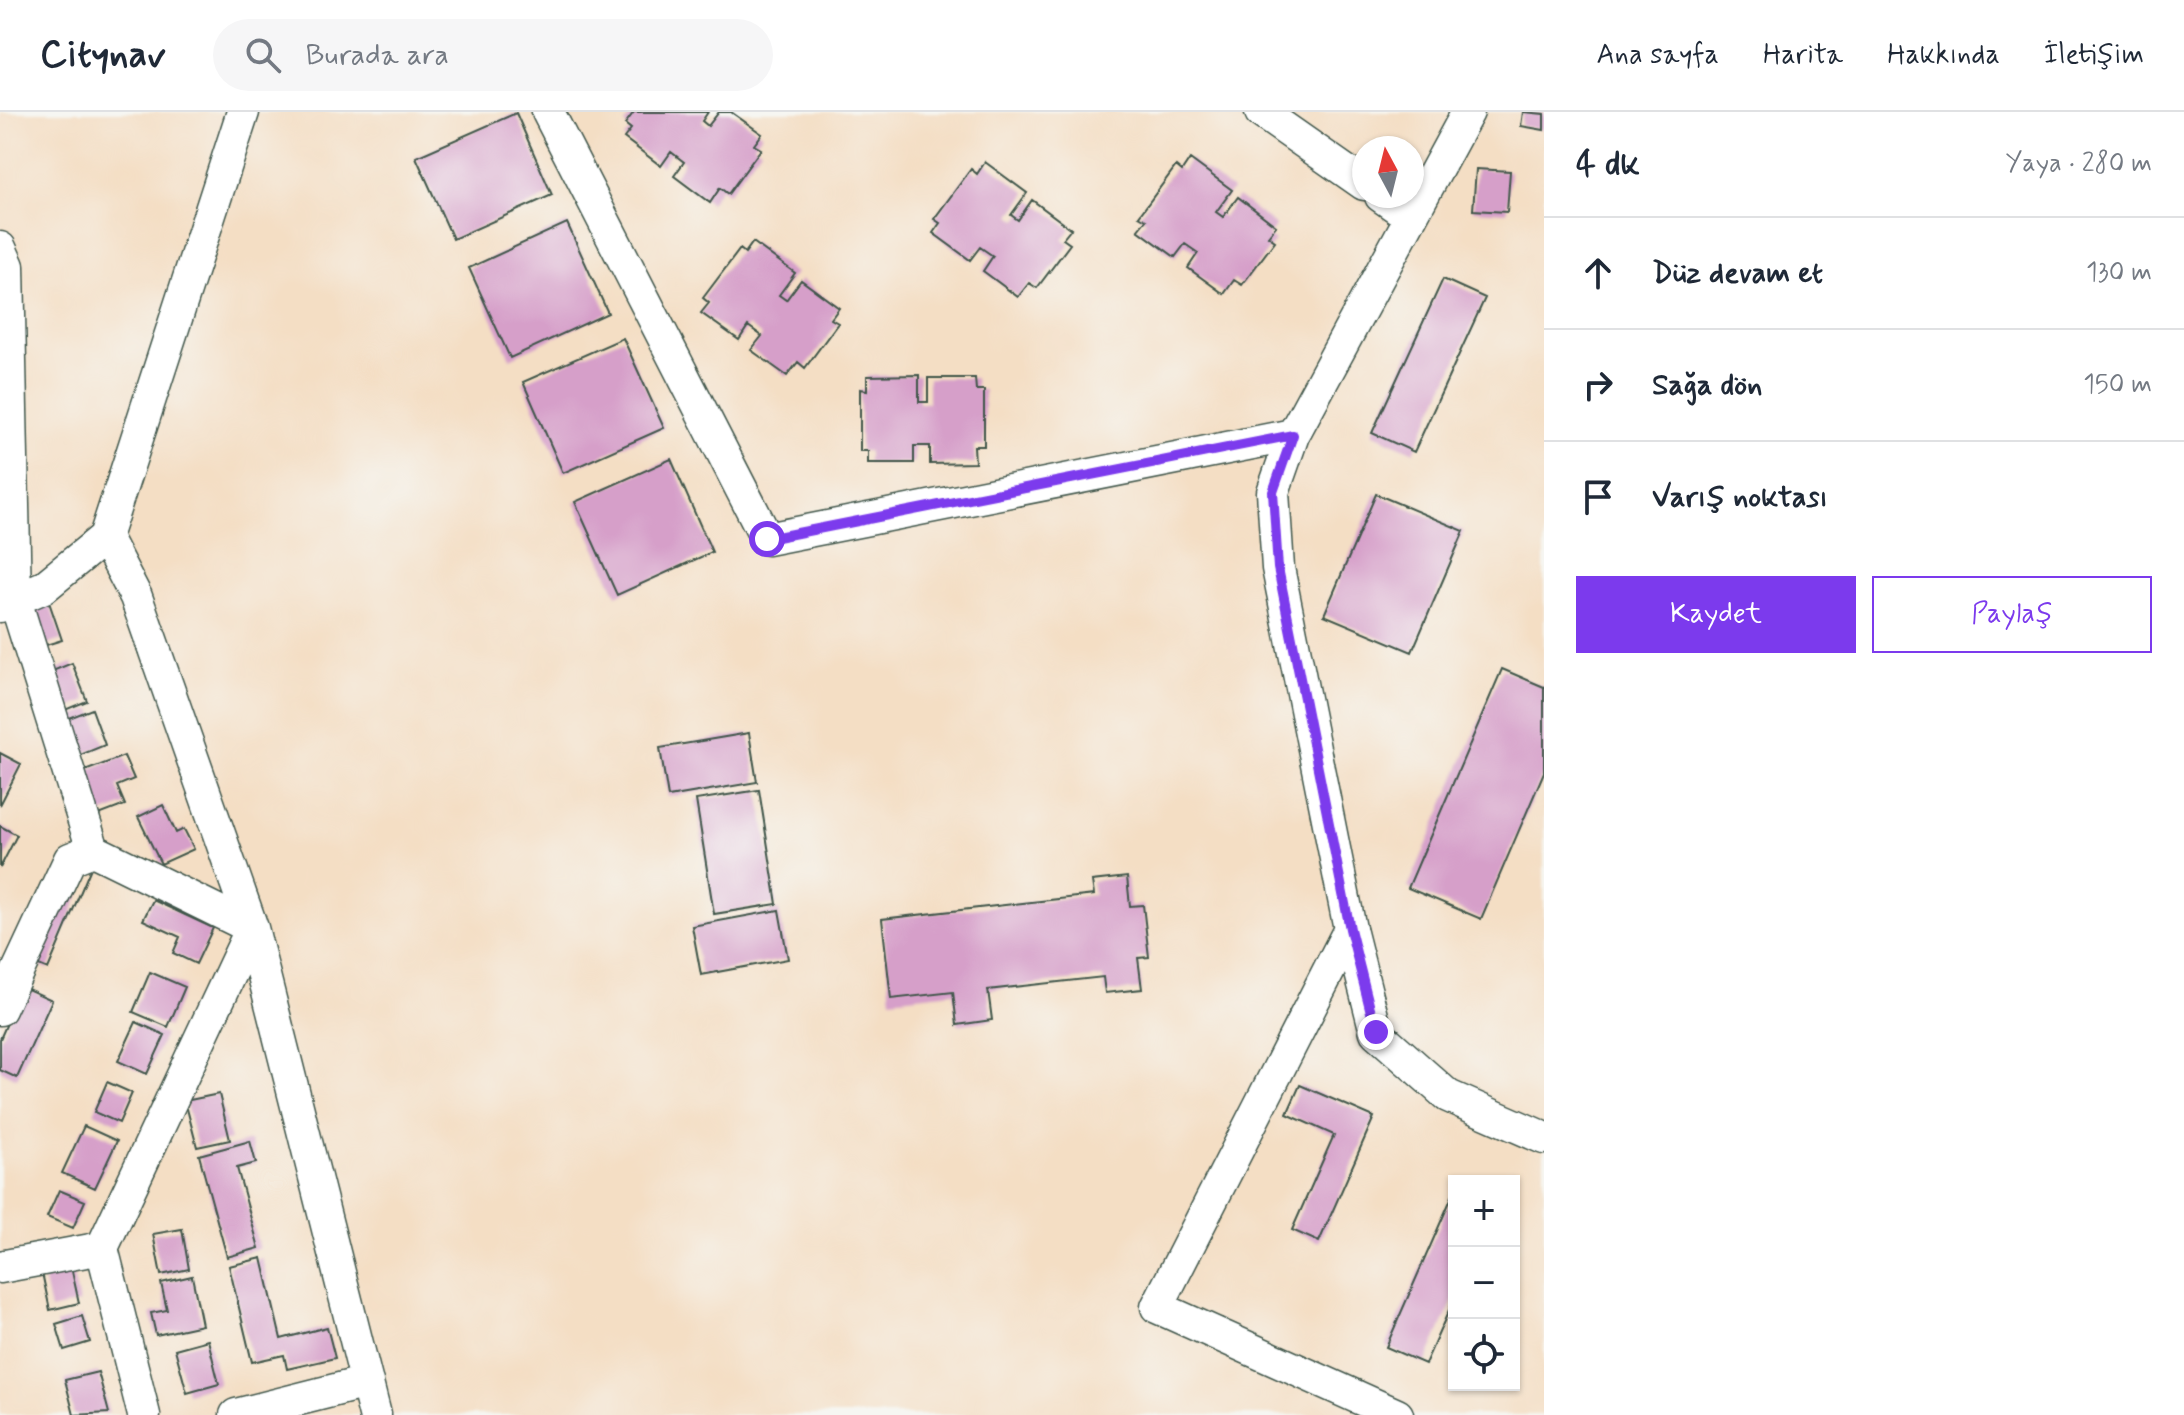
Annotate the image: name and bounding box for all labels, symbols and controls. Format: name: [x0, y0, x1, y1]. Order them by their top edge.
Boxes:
search box: [213, 19, 773, 91]
text: Citynav: [40, 31, 165, 80]
icon: search: [241, 33, 285, 77]
text: Burada ara: [305, 36, 449, 75]
text: Ana sayfa: [1597, 37, 1719, 74]
text: Harita: [1763, 37, 1843, 74]
text: Hakkında: [1887, 37, 2000, 74]
text: İletişim: [2044, 37, 2144, 74]
north arrow: [1352, 136, 1424, 208]
text: 4 dk: [1576, 142, 1640, 187]
text: Yaya · 280 m: [2006, 147, 2152, 181]
icon: ahead: [1576, 251, 1620, 295]
text: Düz devam et: [1652, 254, 1823, 293]
text: 130 m: [2086, 256, 2152, 290]
icon: right: [1576, 363, 1620, 407]
text: Sağa dön: [1652, 366, 1762, 405]
text: 150 m: [2083, 368, 2152, 402]
icon: arrive: [1576, 475, 1620, 519]
text: Varış noktası: [1652, 478, 1828, 517]
route start: [749, 521, 785, 557]
button: Kaydet: [1576, 576, 1856, 653]
button: Paylaş: [1872, 576, 2152, 653]
route end: [1358, 1014, 1394, 1050]
map controls: [1448, 1175, 1520, 1391]
button: +: [1448, 1175, 1520, 1247]
button: −: [1448, 1247, 1520, 1319]
button: locate: [1448, 1319, 1520, 1391]

